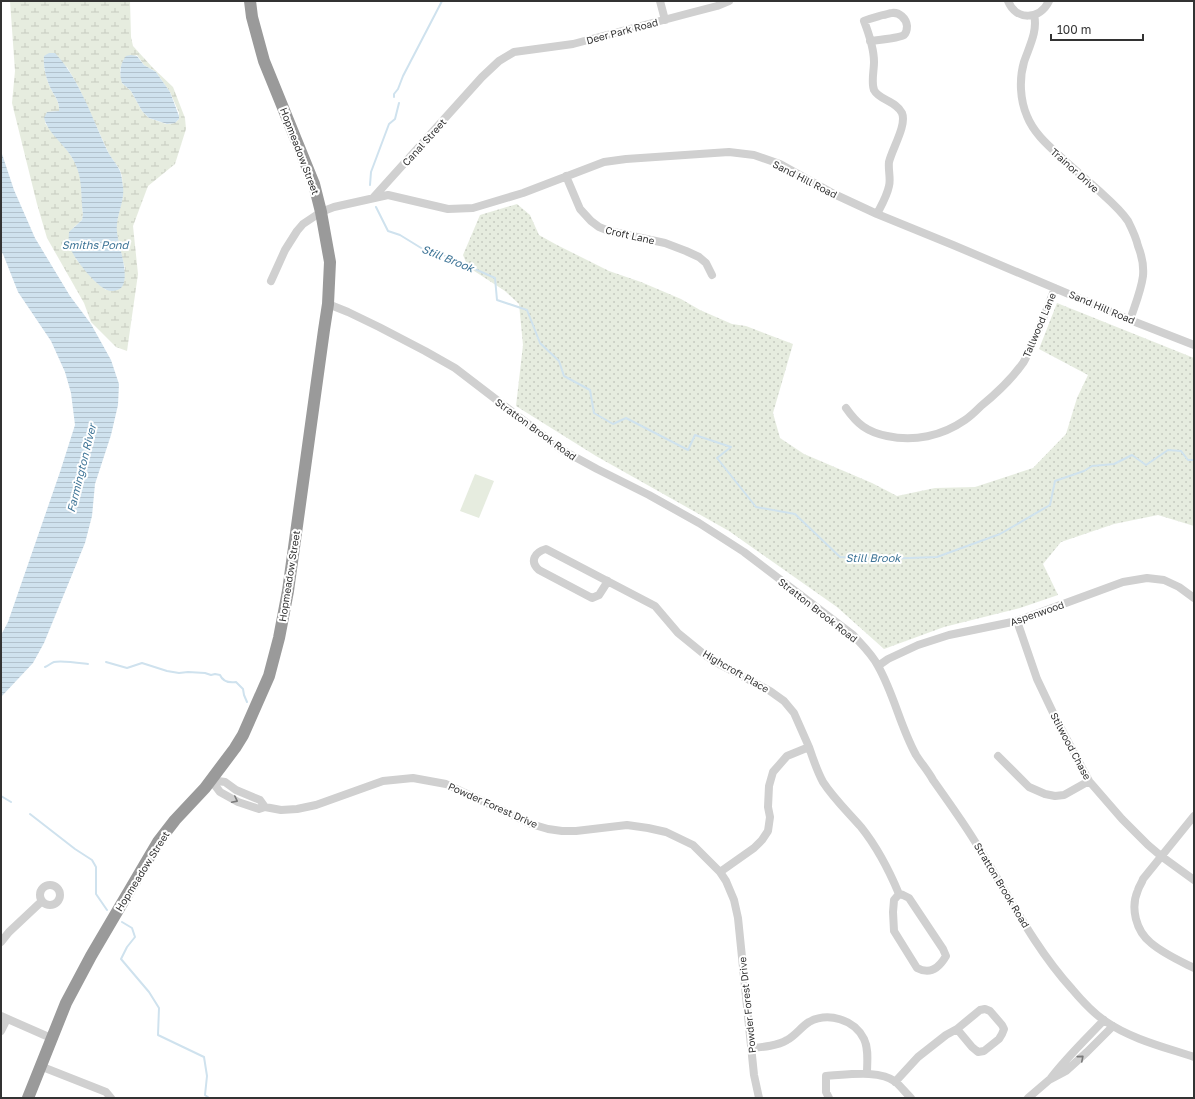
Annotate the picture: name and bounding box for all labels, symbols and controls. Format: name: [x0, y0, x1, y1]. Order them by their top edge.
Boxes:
street label: Deer Park Road: [585, 16, 659, 46]
scale bar: [1051, 16, 1143, 42]
text: 100 m: [1057, 22, 1091, 37]
street label: Hopmeadow Street: [278, 106, 322, 196]
street label: Canal Street: [400, 116, 448, 168]
street label: Trainor Drive: [1048, 145, 1102, 195]
street label: Sand Hill Road: [771, 158, 839, 200]
street label: Croft Lane: [604, 224, 656, 247]
water label: Smiths Pond: [62, 238, 130, 251]
water label: Still Brook: [420, 242, 478, 275]
street label: Sand Hill Road: [1067, 288, 1137, 326]
street label: Tallwood Lane: [1020, 291, 1058, 359]
street label: Stratton Brook Road: [493, 396, 579, 462]
water label: Farmington River: [64, 421, 100, 514]
street label: Hopmeadow Street: [276, 529, 302, 623]
water label: Still Brook: [846, 551, 902, 564]
street label: Stratton Brook Road: [776, 575, 860, 645]
street label: Aspenwood: [1009, 598, 1065, 628]
street label: Highcroft Place: [701, 647, 771, 695]
street label: Stilwood Chase: [1048, 710, 1094, 782]
street label: Powder Forest Drive: [446, 780, 540, 830]
one-way arrow: [231, 796, 238, 803]
street label: Hopmeadow Street: [112, 829, 172, 913]
street label: Stratton Brook Road: [972, 840, 1032, 930]
street label: Powder Forest Drive: [736, 956, 758, 1054]
one-way arrow: [1076, 1055, 1084, 1062]

